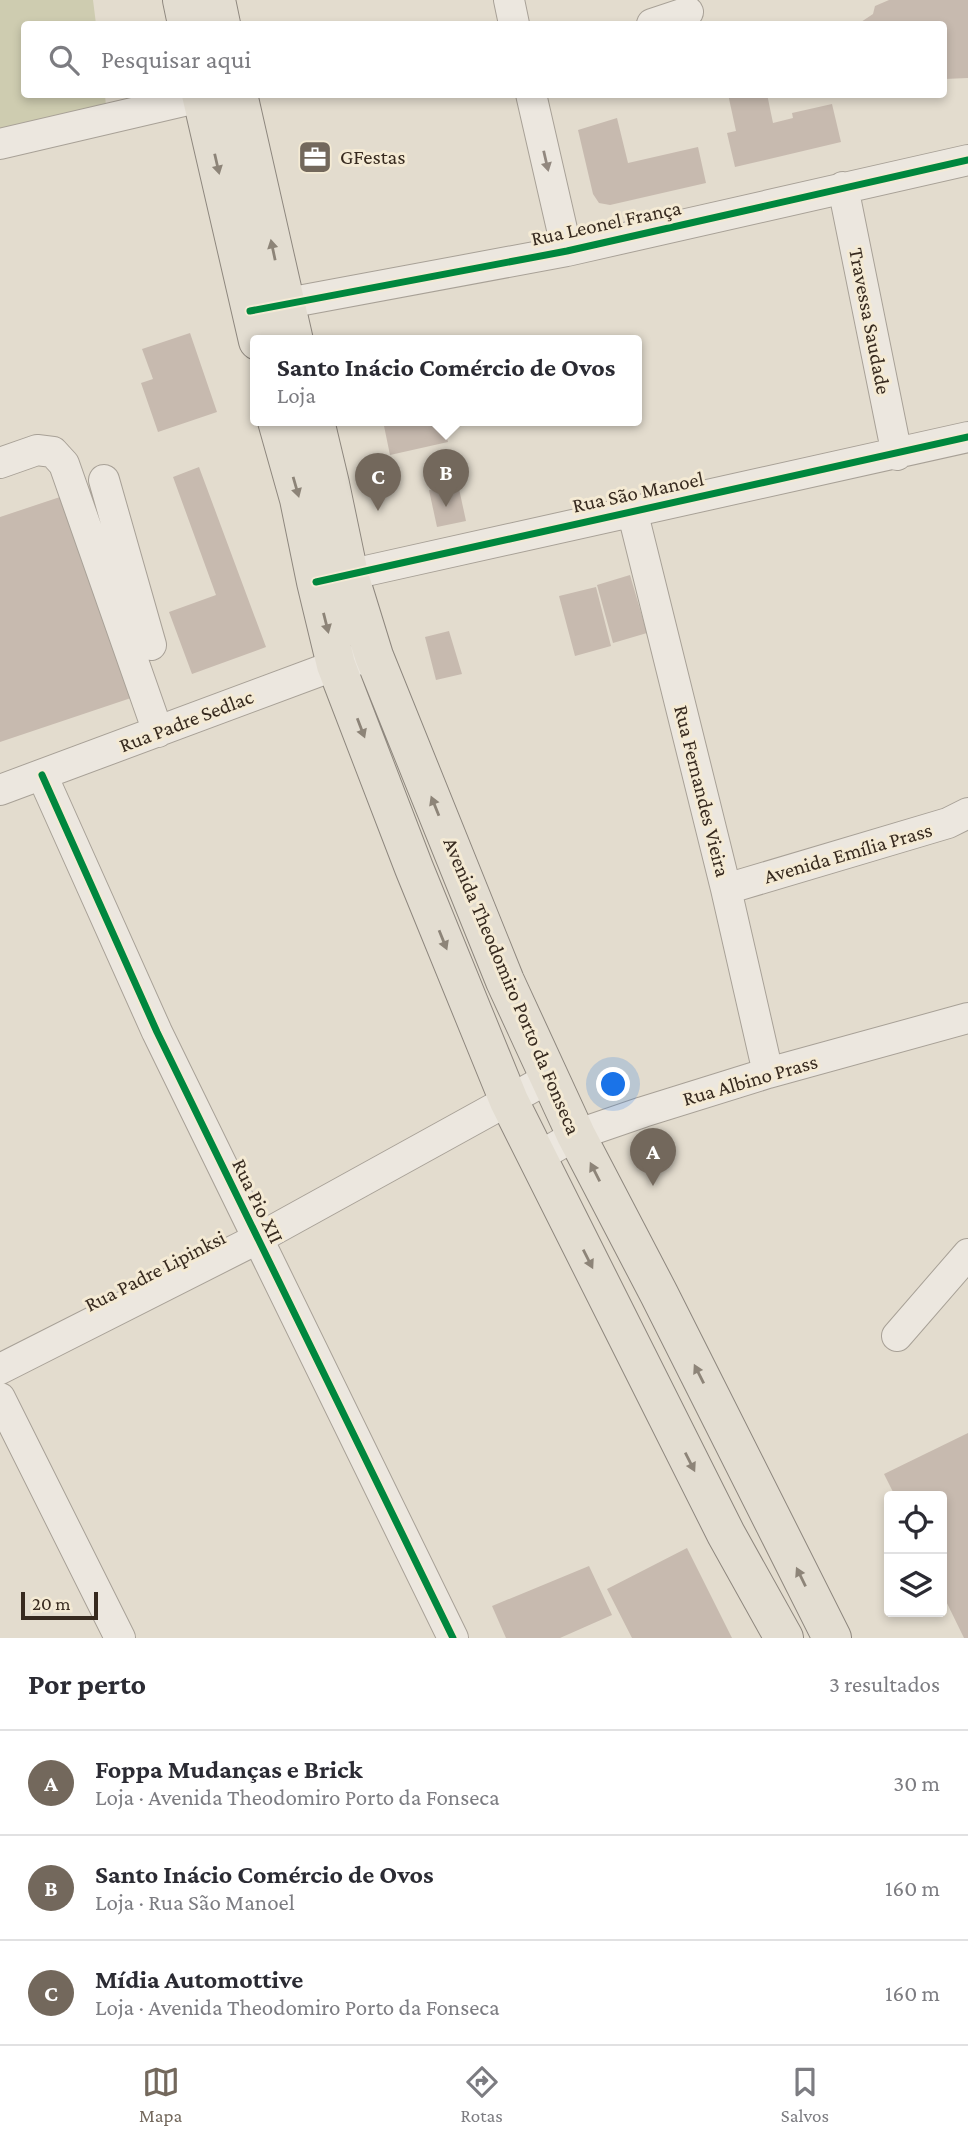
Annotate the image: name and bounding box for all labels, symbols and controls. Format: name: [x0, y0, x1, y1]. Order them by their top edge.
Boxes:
search box: [21, 21, 947, 98]
icon: search: [45, 41, 83, 79]
text: Pesquisar aqui: [101, 45, 251, 74]
office icon: GFestas: [296, 138, 334, 176]
place label: GFestas: [340, 145, 405, 169]
one-way arrow: [541, 150, 552, 172]
one-way arrow: [212, 153, 223, 175]
street label: Rua Leonel França: [529, 195, 684, 251]
one-way arrow: [267, 239, 278, 261]
street label: Travessa Saudade: [844, 246, 896, 396]
popup: [250, 335, 642, 426]
text: Santo Inácio Comércio de Ovos: [277, 353, 615, 382]
text: Loja: [277, 382, 316, 408]
pin: B: [423, 449, 469, 507]
pin: C: [355, 453, 401, 511]
street label: Rua São Manoel: [570, 466, 706, 518]
one-way arrow: [291, 476, 302, 498]
one-way arrow: [321, 612, 332, 634]
street label: Rua Padre Sedlac: [116, 684, 257, 758]
street label: Rua Fernandes Vieira: [669, 703, 735, 880]
one-way arrow: [355, 718, 366, 739]
one-way arrow: [429, 796, 440, 817]
street label: Avenida Emília Prass: [761, 817, 935, 889]
street label: Avenida Theodomiro Porto da Fonseca: [438, 834, 586, 1139]
one-way arrow: [438, 930, 449, 951]
street label: Rua Albino Prass: [680, 1049, 820, 1111]
your location: [596, 1067, 630, 1101]
pin: A: [630, 1128, 676, 1186]
street label: Rua Pio XII: [227, 1155, 289, 1247]
one-way arrow: [589, 1161, 601, 1181]
street label: Rua Padre Lipinksi: [81, 1225, 230, 1317]
one-way arrow: [583, 1249, 594, 1269]
one-way arrow: [694, 1363, 706, 1383]
one-way arrow: [684, 1452, 695, 1472]
map controls: [884, 1491, 947, 1617]
button: locate: [884, 1491, 947, 1554]
button: layers: [884, 1554, 947, 1617]
one-way arrow: [796, 1567, 807, 1587]
scale bar: [21, 1589, 98, 1621]
text: 20 m: [32, 1593, 71, 1614]
text: Por perto: [28, 1667, 146, 1700]
text: 3 resultados: [829, 1671, 940, 1697]
text: Foppa Mudanças e Brick: [95, 1755, 363, 1784]
text: A: [44, 1770, 58, 1796]
text: 30 m: [893, 1770, 940, 1796]
text: Loja · Avenida Theodomiro Porto da Fonseca: [95, 1784, 500, 1810]
text: Santo Inácio Comércio de Ovos: [95, 1860, 434, 1889]
text: B: [44, 1875, 58, 1901]
text: 160 m: [885, 1875, 940, 1901]
text: Loja · Rua São Manoel: [95, 1889, 295, 1915]
text: Mídia Automottive: [95, 1965, 303, 1994]
text: C: [44, 1980, 58, 2006]
text: 160 m: [885, 1980, 940, 2006]
text: Loja · Avenida Theodomiro Porto da Fonseca: [95, 1994, 500, 2020]
tab: Mapa: [139, 2063, 182, 2126]
tab: Rotas: [460, 2063, 503, 2126]
tab: Salvos: [781, 2063, 829, 2126]

